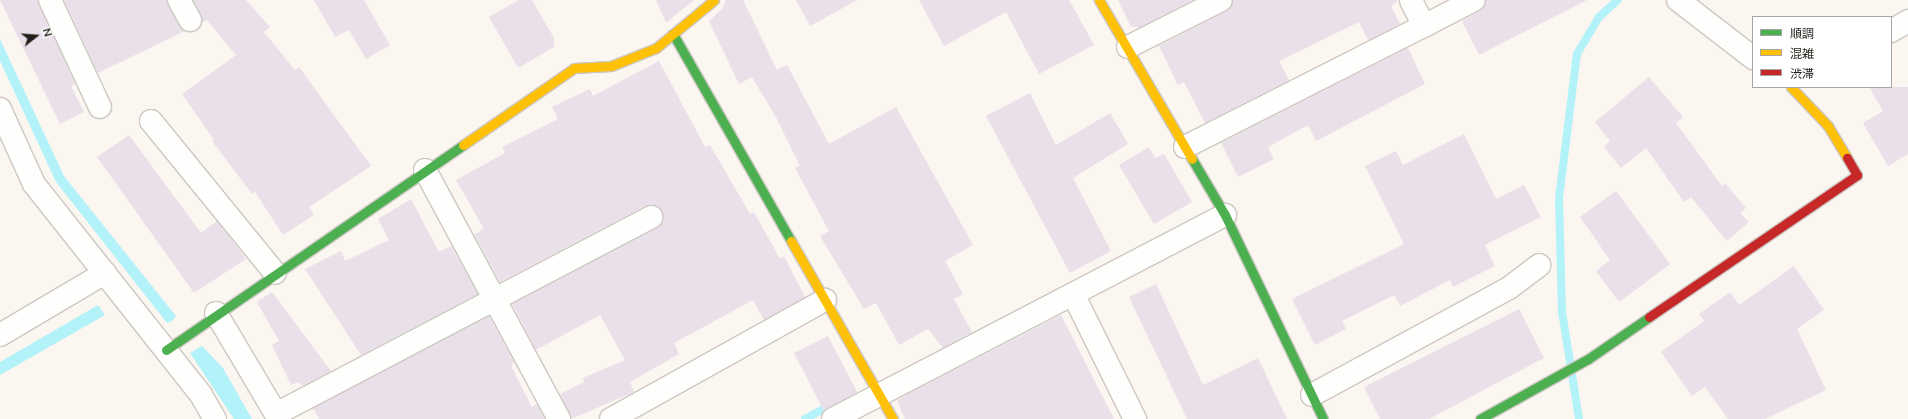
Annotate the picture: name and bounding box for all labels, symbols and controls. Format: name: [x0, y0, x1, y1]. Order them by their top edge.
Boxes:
north arrow: [16, 16, 56, 56]
legend: [1752, 16, 1892, 88]
text: N: [40, 26, 55, 39]
text: 順調: [1790, 26, 1814, 41]
text: 混雑: [1790, 46, 1814, 61]
text: 渋滞: [1790, 66, 1814, 81]

